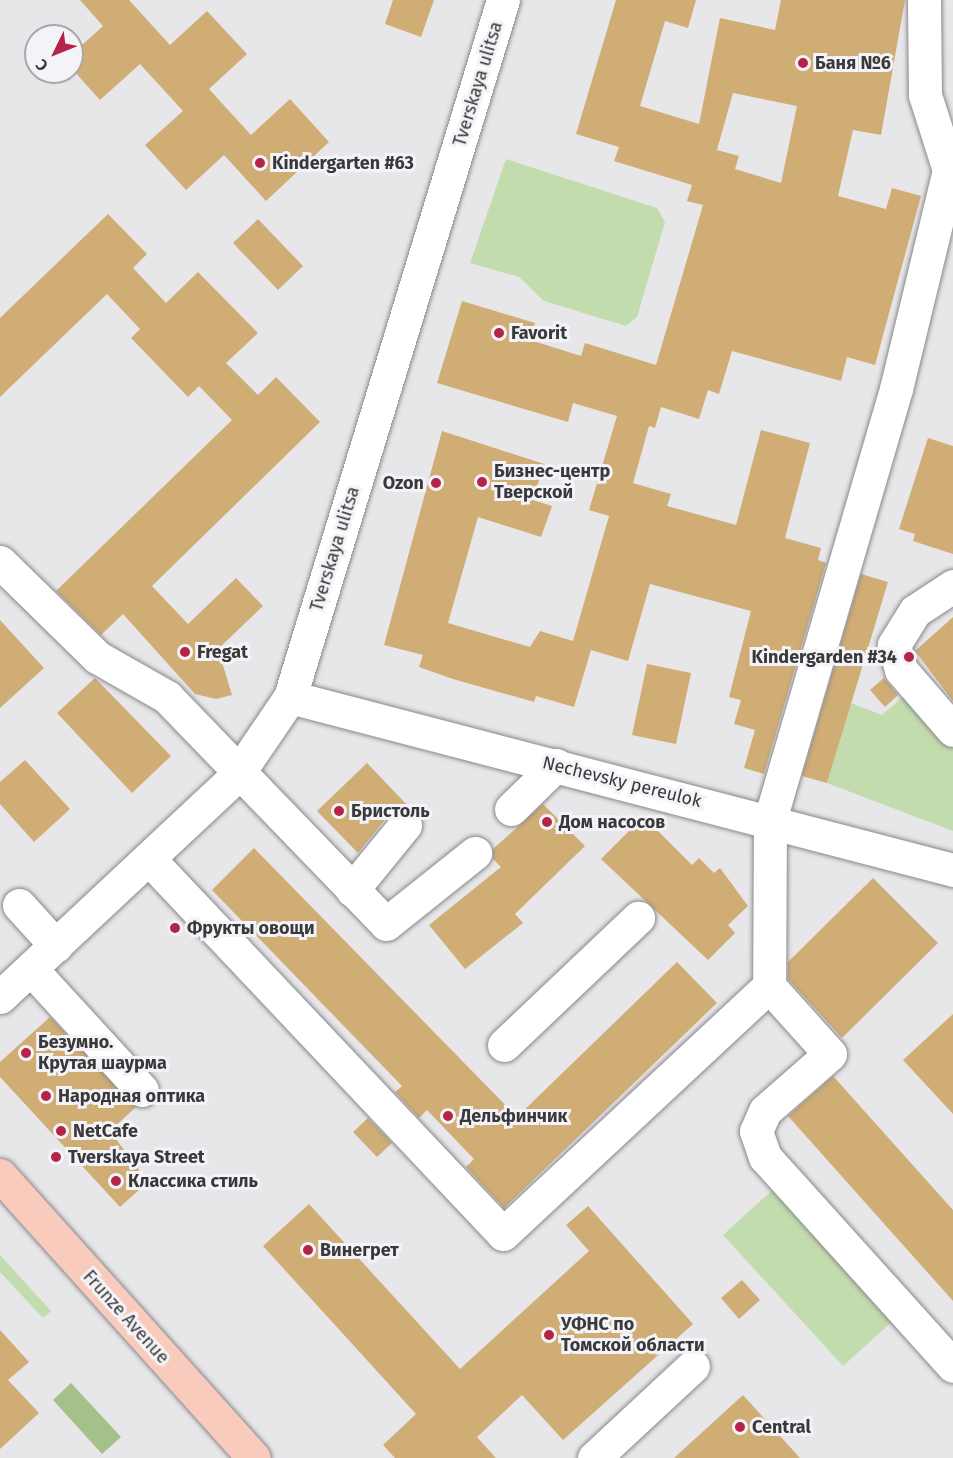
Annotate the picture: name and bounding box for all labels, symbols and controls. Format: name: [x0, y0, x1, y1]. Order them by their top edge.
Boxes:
street label: Tverskaya ulitsa: [449, 19, 507, 149]
north arrow: [24, 24, 84, 84]
place label: Баня №6: [815, 52, 891, 74]
text: С: [32, 55, 52, 75]
marker: Баня №6: [796, 56, 810, 70]
place label: Kindergarten #63: [272, 152, 414, 174]
marker: Kindergarten #63: [253, 156, 267, 170]
place label: Favorit: [511, 322, 567, 344]
marker: Favorit: [492, 326, 506, 340]
place label: Бизнес-центр Тверской: [494, 461, 610, 504]
place label: Ozon: [383, 472, 424, 494]
marker: Бизнес-центр Тверской: [475, 475, 489, 489]
marker: Ozon: [429, 476, 443, 490]
street label: Tverskaya ulitsa: [306, 484, 364, 614]
place label: Fregat: [197, 641, 248, 663]
marker: Fregat: [178, 645, 192, 659]
place label: Kindergarden #34: [752, 646, 897, 668]
marker: Kindergarden #34: [902, 650, 916, 664]
street label: Nechevsky pereulok: [540, 752, 704, 812]
place label: Бристоль: [351, 800, 430, 822]
marker: Бристоль: [332, 804, 346, 818]
place label: Дом насосов: [559, 811, 665, 833]
marker: Дом насосов: [540, 815, 554, 829]
place label: Фрукты овощи: [187, 917, 315, 939]
marker: Фрукты овощи: [168, 921, 182, 935]
place label: Безумно. Крутая шаурма: [38, 1032, 167, 1074]
marker: Безумно. Крутая шаурма: [19, 1046, 33, 1060]
place label: Народная оптика: [58, 1085, 205, 1107]
marker: Народная оптика: [39, 1089, 53, 1103]
place label: Дельфинчик: [460, 1105, 567, 1127]
marker: Дельфинчик: [441, 1109, 455, 1123]
place label: NetCafe: [73, 1120, 138, 1142]
marker: NetCafe: [54, 1124, 68, 1138]
place label: Tverskaya Street: [68, 1146, 205, 1168]
marker: Tverskaya Street: [49, 1150, 63, 1164]
place label: Классика стиль: [128, 1170, 258, 1192]
marker: Классика стиль: [109, 1174, 123, 1188]
place label: Винегрет: [320, 1239, 399, 1261]
marker: Винегрет: [301, 1243, 315, 1257]
street label: Frunze Avenue: [78, 1266, 174, 1368]
place label: УФНС по Томской области: [561, 1314, 705, 1356]
marker: УФНС по Томской области: [542, 1328, 556, 1342]
place label: Central: [752, 1416, 811, 1438]
marker: Central: [733, 1420, 747, 1434]

